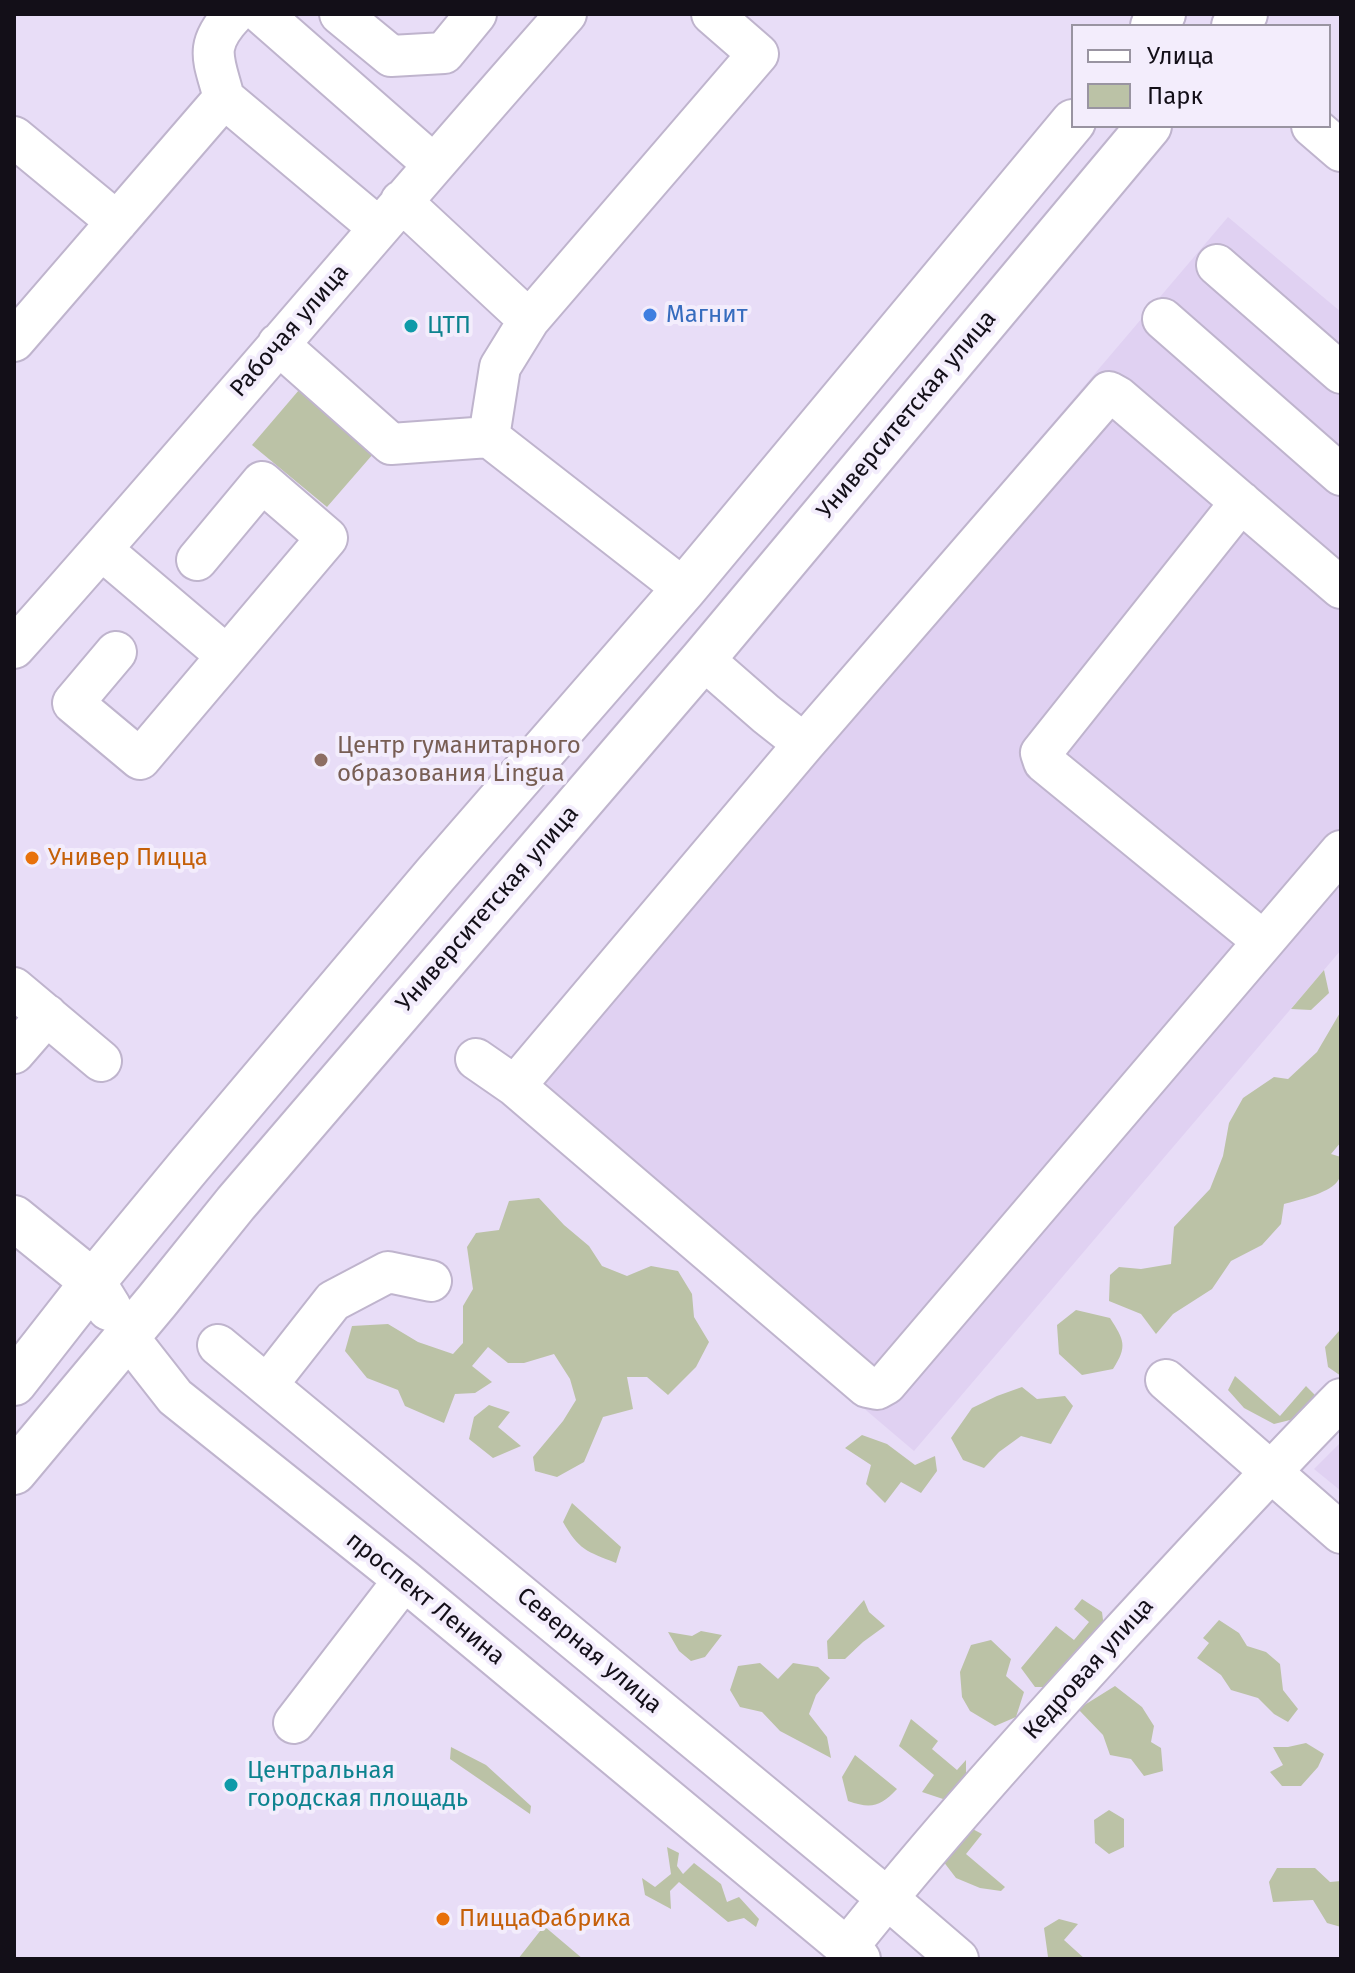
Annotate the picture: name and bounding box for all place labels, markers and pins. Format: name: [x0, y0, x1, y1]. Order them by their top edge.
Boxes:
place label: Магнит: [666, 301, 747, 329]
marker: Магнит: [641, 306, 659, 324]
place label: ЦТП: [427, 312, 471, 340]
marker: ЦТП: [402, 317, 420, 335]
place label: Центр гуманитарного образования Lingua: [337, 732, 581, 788]
marker: Центр гуманитарного образования Lingua: [312, 751, 330, 769]
place label: Универ Пицца: [48, 844, 208, 872]
marker: Универ Пицца: [23, 849, 41, 867]
place label: Центральная городская площадь: [247, 1757, 468, 1813]
marker: Центральная городская площадь: [222, 1776, 240, 1794]
place label: ПиццаФабрика: [459, 1905, 631, 1933]
marker: ПиццаФабрика: [434, 1910, 452, 1928]

